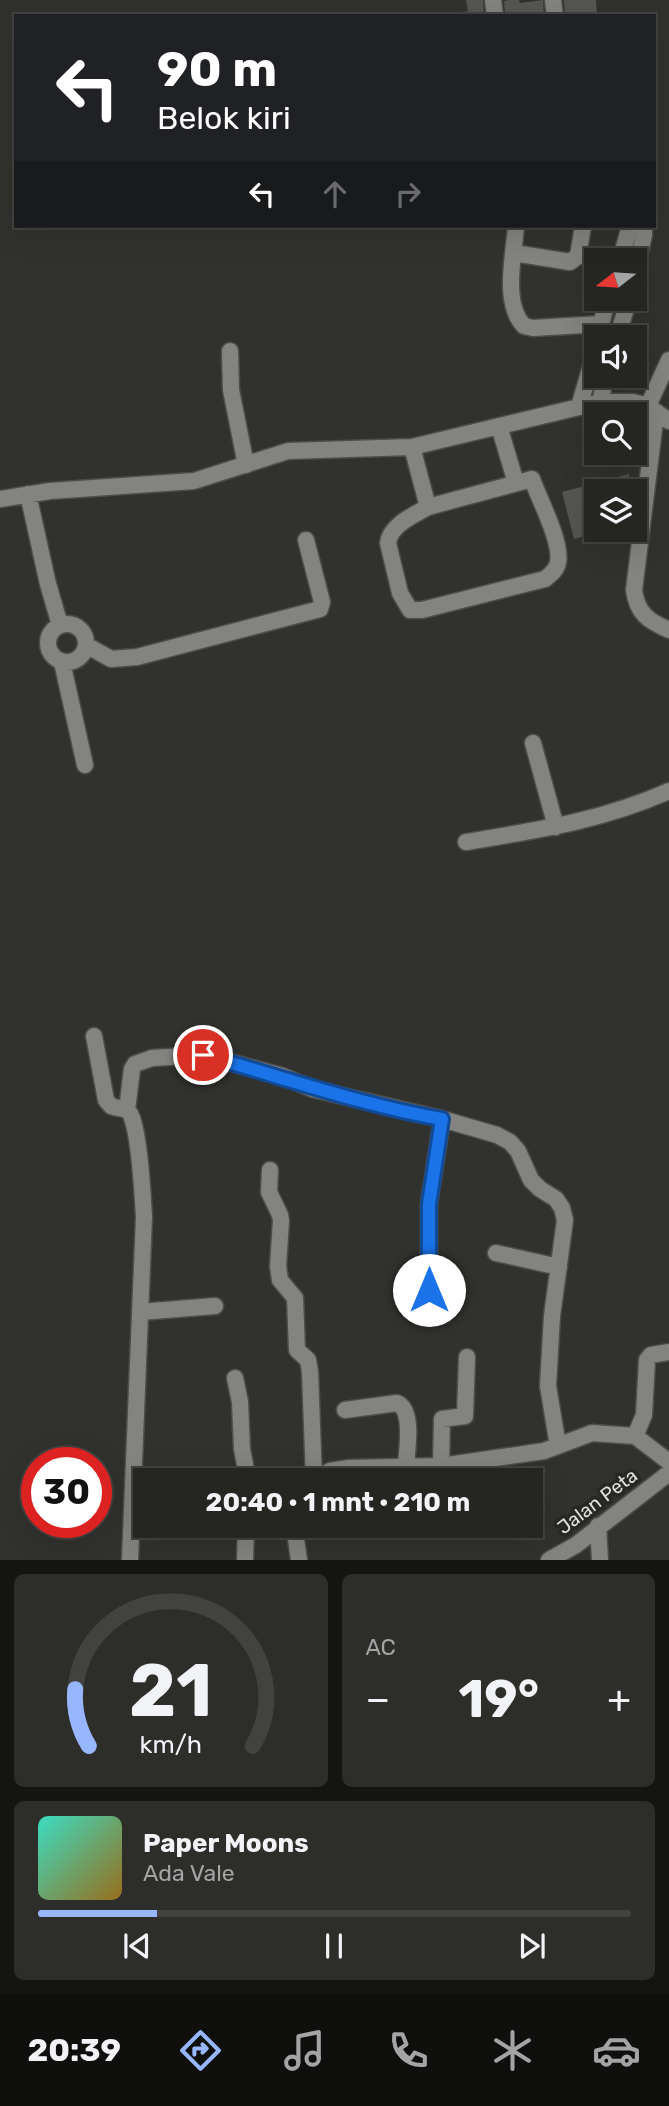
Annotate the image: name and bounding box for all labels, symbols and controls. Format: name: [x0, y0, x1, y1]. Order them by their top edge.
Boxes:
text: 90 m: [157, 40, 277, 98]
icon: left: [42, 42, 133, 133]
text: Belok kiri: [157, 99, 291, 137]
icon: left: [243, 175, 281, 213]
icon: ahead: [316, 175, 354, 213]
icon: right: [389, 175, 427, 213]
north arrow: [584, 248, 648, 312]
map controls: [584, 248, 647, 542]
button: sound: [584, 325, 647, 388]
button: search: [584, 402, 647, 465]
button: layers: [584, 479, 647, 542]
pin: [173, 1025, 233, 1085]
icon: arrive: [184, 1036, 222, 1074]
position arrow: [392, 1253, 466, 1327]
speed limit sign: 30: [21, 1447, 112, 1538]
street label: Jalan Peta: [553, 1464, 642, 1539]
text: 20:40 · 1 mnt · 210 m: [206, 1487, 470, 1518]
text: AC: [366, 1633, 396, 1661]
text: 21: [129, 1649, 213, 1735]
text: 19°: [458, 1668, 539, 1730]
text: −: [366, 1676, 390, 1722]
text: +: [607, 1676, 631, 1722]
text: km/h: [140, 1730, 202, 1759]
text: Paper Moons: [143, 1828, 309, 1859]
text: Ada Vale: [143, 1859, 235, 1887]
icon: previous: [118, 1927, 156, 1965]
icon: pause: [315, 1927, 353, 1965]
icon: next: [513, 1927, 551, 1965]
icon: directions: [176, 2026, 225, 2075]
icon: music: [280, 2026, 329, 2075]
icon: phone: [384, 2026, 433, 2075]
icon: climate: [488, 2026, 537, 2075]
icon: car: [592, 2026, 641, 2075]
text: 20:39: [28, 2031, 121, 2069]

